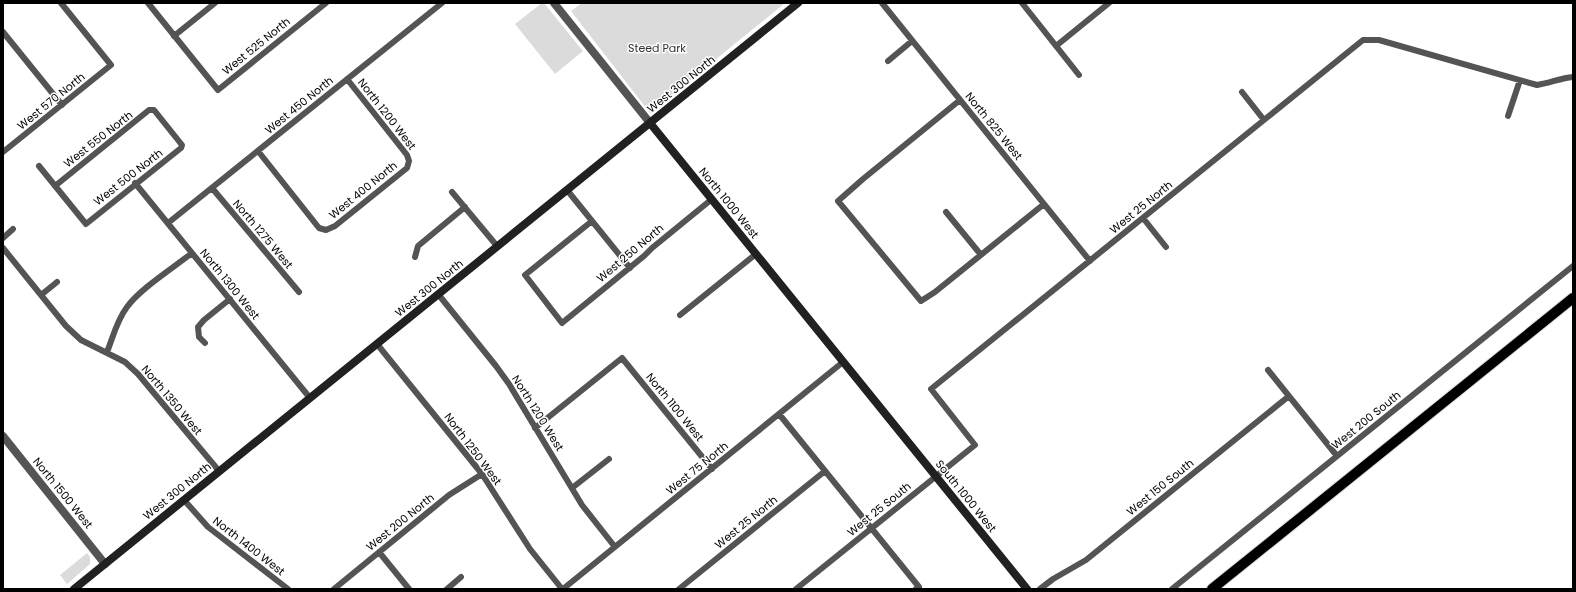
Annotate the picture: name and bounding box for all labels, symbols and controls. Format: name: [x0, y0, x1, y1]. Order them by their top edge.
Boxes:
street label: West 525 North: [219, 14, 293, 78]
park label: Steed Park: [628, 40, 686, 56]
street label: West 300 North: [644, 52, 718, 116]
street label: West 570 North: [14, 69, 88, 133]
street label: West 450 North: [261, 72, 337, 138]
street label: North 1200 West: [354, 75, 420, 153]
street label: North 825 West: [962, 89, 1026, 163]
street label: West 550 North: [60, 107, 136, 171]
street label: West 500 North: [90, 145, 166, 209]
street label: West 400 North: [325, 157, 401, 223]
street label: North 1000 West: [695, 164, 763, 242]
street label: West 25 North: [1106, 177, 1176, 237]
street label: North 1275 West: [229, 196, 297, 272]
street label: West 250 North: [593, 220, 667, 286]
street label: North 1300 West: [196, 245, 264, 323]
street label: West 300 North: [392, 256, 466, 320]
street label: North 1350 West: [138, 362, 206, 438]
street label: North 1100 West: [642, 369, 708, 445]
street label: North 1200 West: [508, 372, 568, 454]
street label: West 200 South: [1328, 387, 1404, 453]
street label: North 1250 West: [441, 410, 505, 488]
street label: West 75 North: [662, 438, 732, 498]
street label: North 1500 West: [29, 454, 97, 532]
street label: West 150 South: [1123, 455, 1197, 519]
street label: South 1000 West: [932, 456, 1000, 536]
street label: West 300 North: [140, 459, 214, 523]
street label: West 25 South: [844, 478, 914, 540]
street label: West 200 North: [363, 490, 437, 554]
street label: West 25 North: [711, 492, 781, 552]
street label: North 1400 West: [210, 513, 288, 579]

